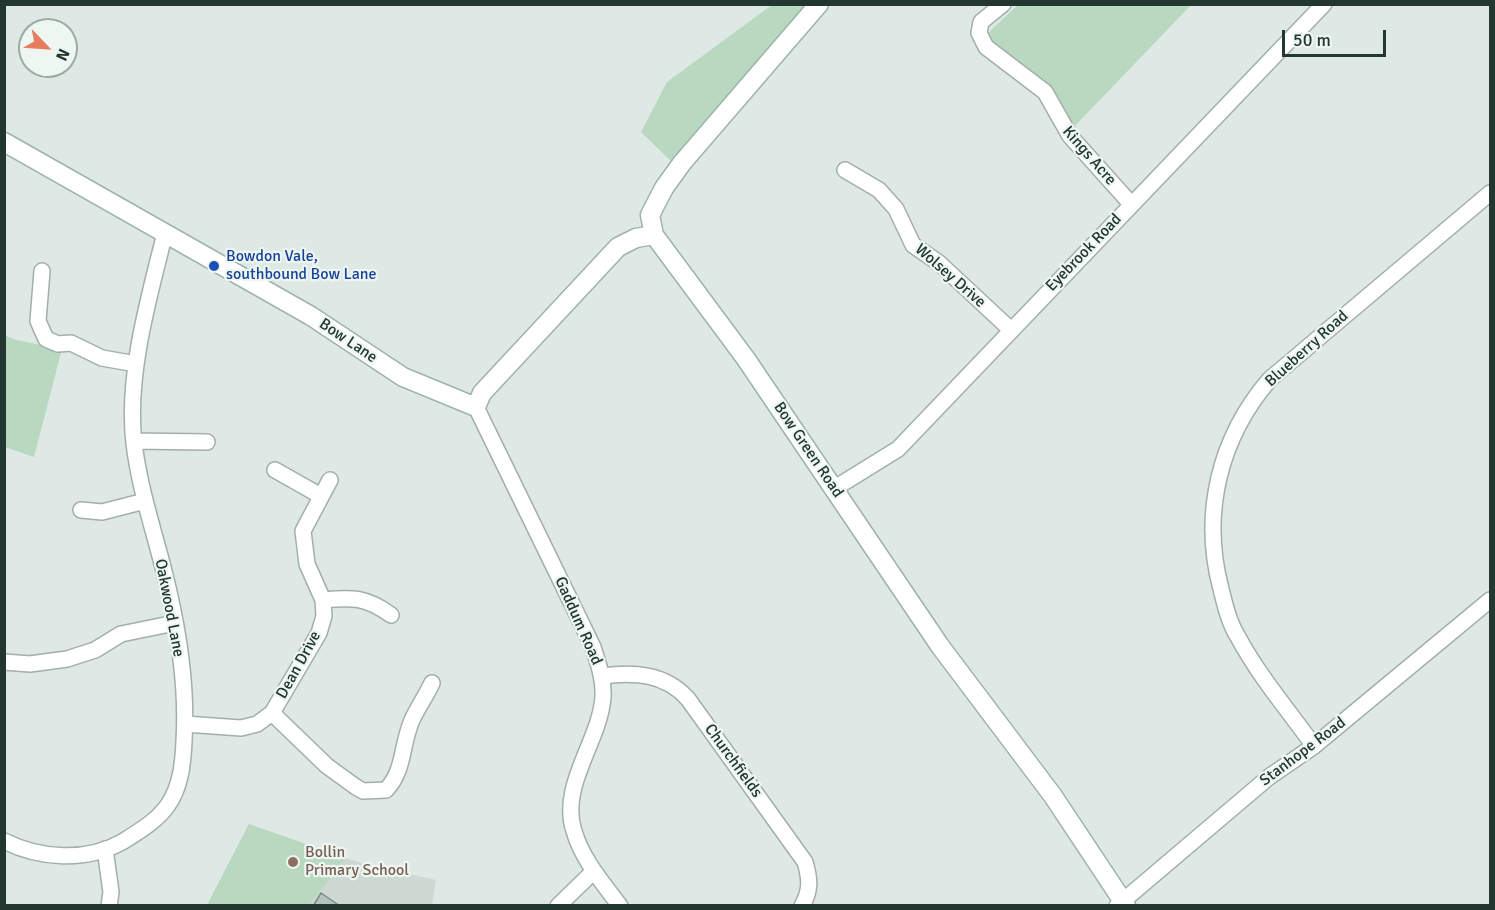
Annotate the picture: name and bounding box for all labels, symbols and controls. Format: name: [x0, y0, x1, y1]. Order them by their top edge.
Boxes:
north arrow: [18, 18, 78, 78]
scale bar: [1285, 18, 1388, 56]
text: 50 m: [1293, 29, 1331, 51]
text: N: [51, 45, 74, 64]
street label: Kings Acre: [1058, 122, 1120, 190]
street label: Eyebrook Road: [1042, 210, 1126, 296]
street label: Wolsey Drive: [911, 240, 989, 312]
place label: Bowdon Vale, southbound Bow Lane: [226, 247, 377, 285]
marker: Bowdon Vale, southbound Bow Lane: [207, 259, 221, 273]
street label: Blueberry Road: [1262, 307, 1352, 391]
street label: Bow Lane: [315, 315, 381, 367]
street label: Bow Green Road: [769, 398, 847, 502]
street label: Oakwood Lane: [150, 557, 188, 659]
street label: Gaddum Road: [550, 574, 606, 668]
street label: Dean Drive: [273, 628, 325, 702]
street label: Stanhope Road: [1256, 713, 1350, 791]
street label: Churchfields: [700, 720, 766, 802]
place label: Bollin Primary School: [305, 843, 409, 881]
marker: Bollin Primary School: [286, 855, 300, 869]

